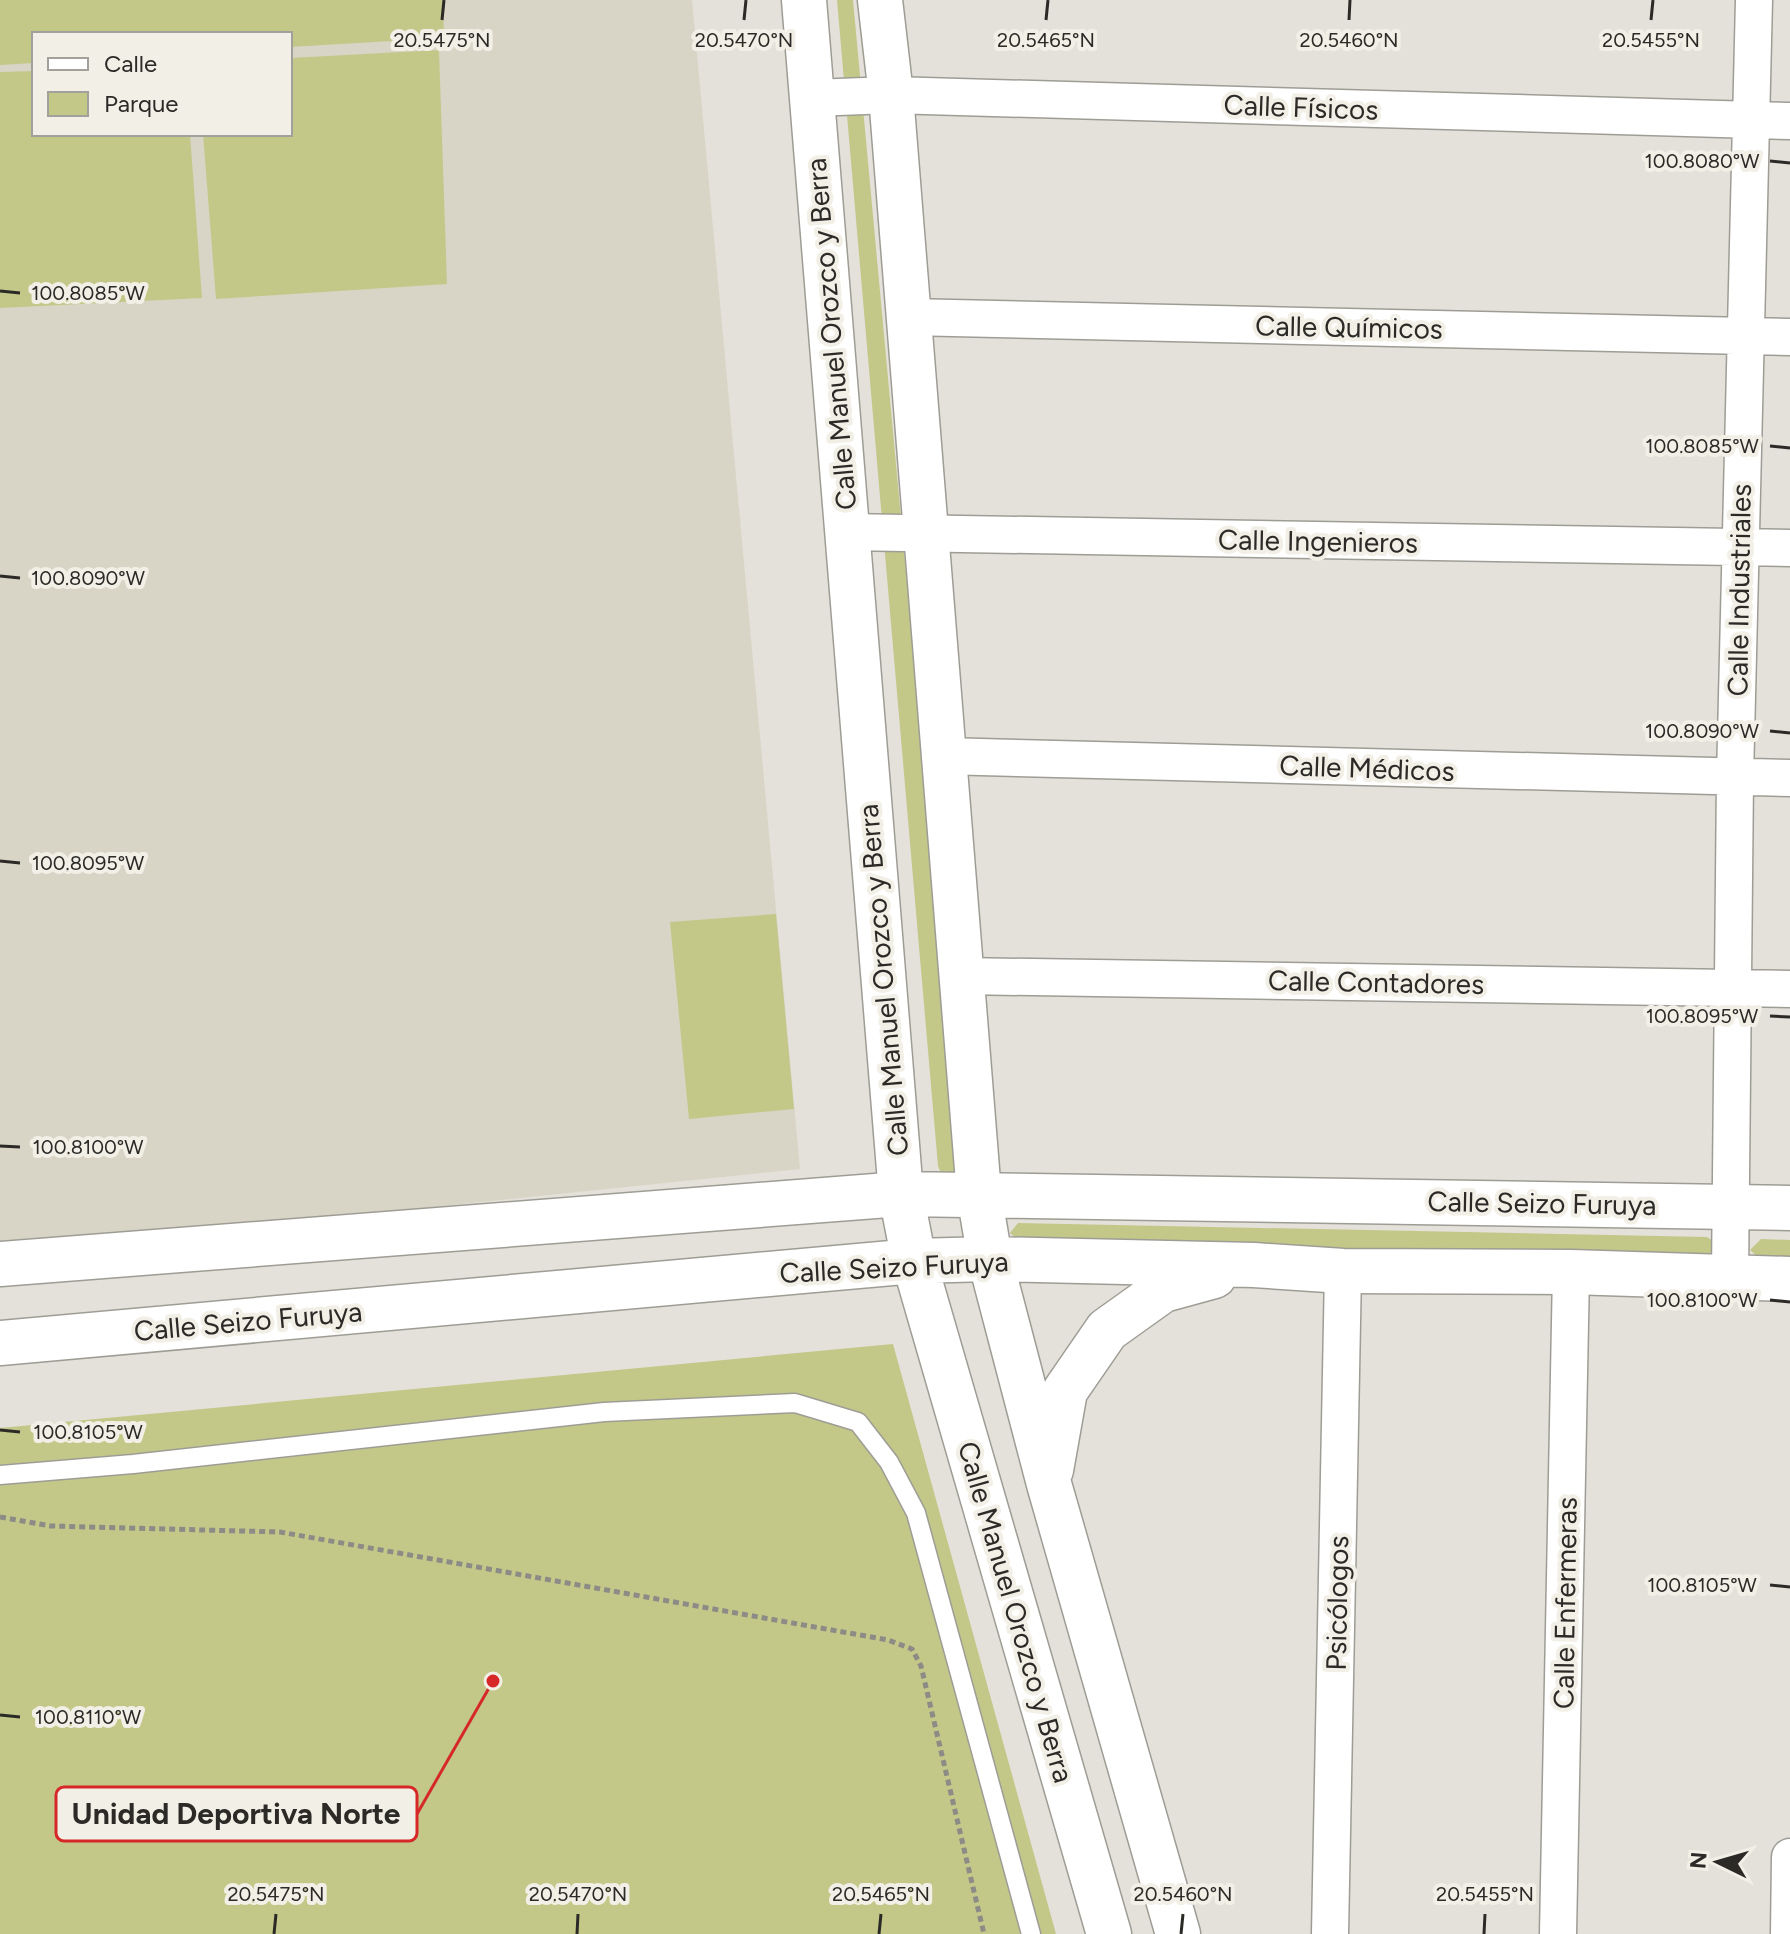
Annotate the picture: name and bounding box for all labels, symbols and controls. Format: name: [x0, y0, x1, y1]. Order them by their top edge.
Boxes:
text: 20.5475°N: [393, 28, 491, 52]
text: 20.5470°N: [695, 28, 793, 52]
text: 20.5465°N: [997, 28, 1095, 52]
text: 20.5460°N: [1299, 28, 1399, 52]
text: 20.5455°N: [1602, 28, 1700, 52]
legend: [32, 32, 292, 136]
text: Calle: [104, 49, 157, 78]
street label: Calle Físicos: [1223, 87, 1379, 127]
text: Parque: [104, 89, 178, 118]
text: 100.8080°W: [1645, 149, 1759, 173]
street label: Calle Manuel Orozco y Berra: [799, 157, 863, 511]
text: 100.8085°W: [31, 281, 145, 305]
street label: Calle Químicos: [1255, 308, 1443, 346]
text: 100.8085°W: [1645, 434, 1759, 458]
street label: Calle Industriales: [1720, 483, 1758, 697]
street label: Calle Ingenieros: [1218, 522, 1418, 560]
text: 100.8090°W: [31, 566, 145, 590]
text: 100.8090°W: [1645, 719, 1759, 743]
street label: Calle Médicos: [1279, 748, 1455, 788]
street label: Calle Manuel Orozco y Berra: [851, 803, 915, 1157]
text: 100.8095°W: [32, 851, 144, 875]
street label: Calle Contadores: [1268, 963, 1484, 1001]
text: 100.8095°W: [1646, 1004, 1758, 1028]
text: 100.8100°W: [33, 1135, 143, 1159]
street label: Calle Seizo Furuya: [1427, 1184, 1657, 1222]
street label: Calle Seizo Furuya: [779, 1244, 1009, 1290]
text: 100.8100°W: [1647, 1288, 1757, 1312]
street label: Calle Seizo Furuya: [132, 1294, 364, 1348]
text: 100.8105°W: [33, 1420, 143, 1444]
street label: Calle Manuel Orozco y Berra: [951, 1438, 1081, 1786]
street label: Calle Enfermeras: [1546, 1497, 1584, 1709]
street label: Psicólogos: [1319, 1535, 1355, 1671]
text: 100.8105°W: [1647, 1573, 1757, 1597]
text: 100.8110°W: [35, 1705, 141, 1729]
callout: Unidad Deportiva Norte: [56, 1787, 417, 1841]
text: Unidad Deportiva Norte: [72, 1795, 401, 1832]
north arrow: [1678, 1822, 1758, 1902]
text: N: [1684, 1851, 1713, 1870]
text: 20.5475°N: [227, 1882, 325, 1906]
text: 20.5470°N: [529, 1882, 627, 1906]
text: 20.5465°N: [832, 1882, 930, 1906]
text: 20.5460°N: [1133, 1882, 1233, 1906]
text: 20.5455°N: [1436, 1882, 1534, 1906]

